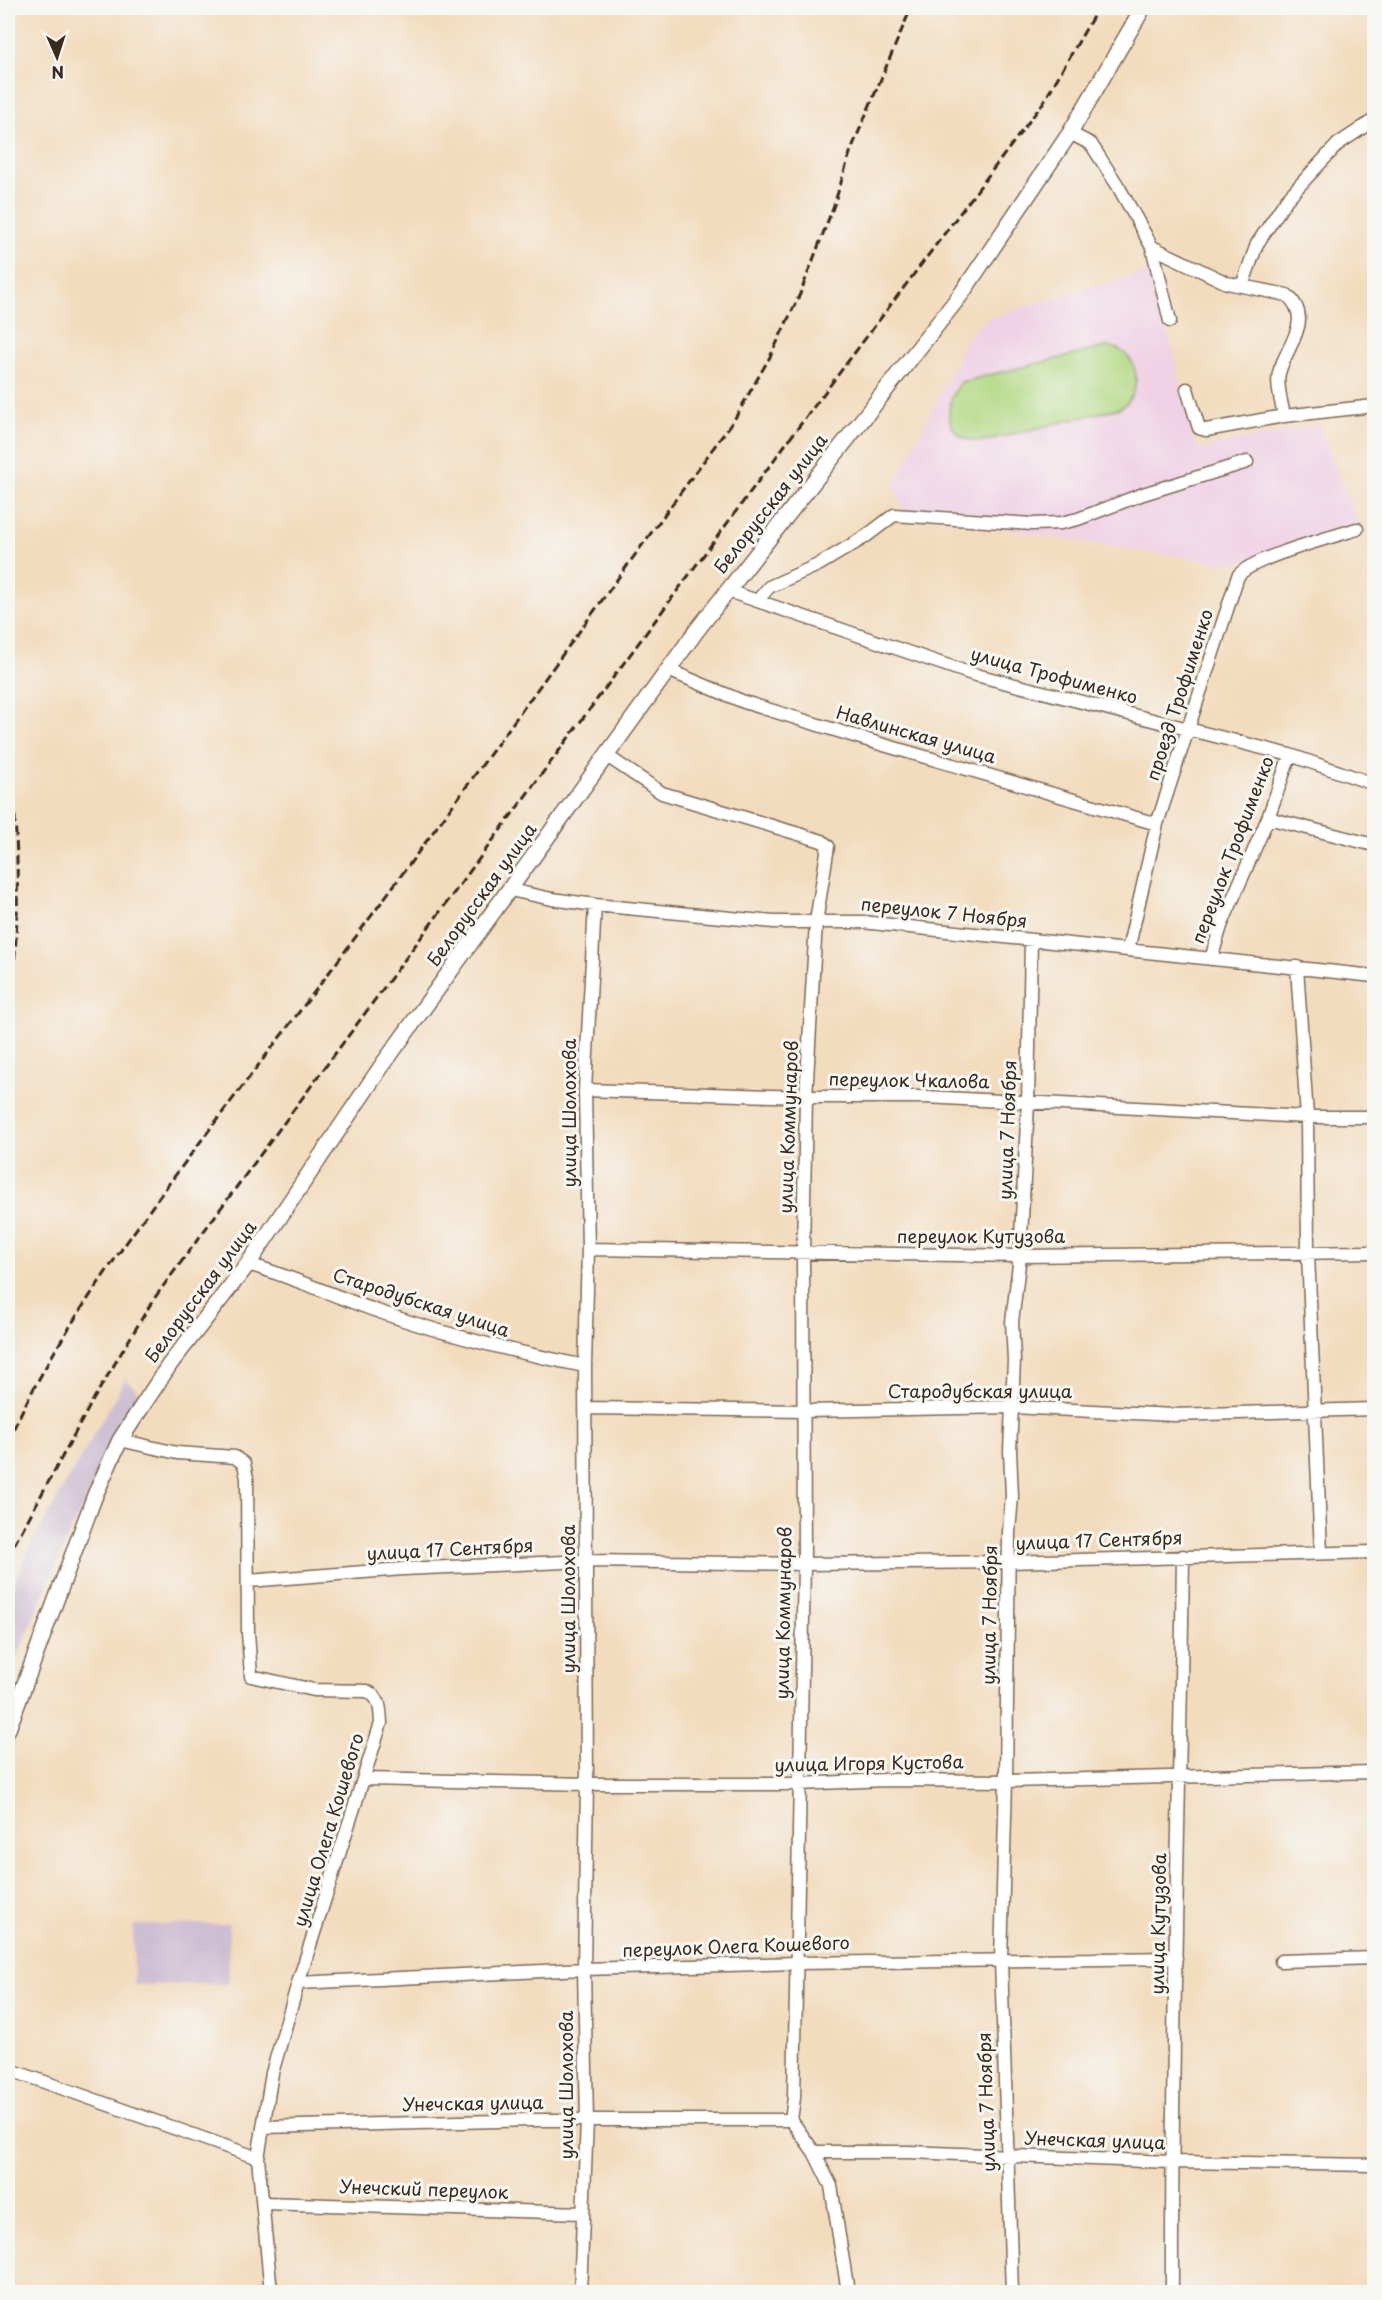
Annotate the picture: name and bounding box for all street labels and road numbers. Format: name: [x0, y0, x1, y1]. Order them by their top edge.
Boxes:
street label: Белорусская улица: [706, 427, 834, 579]
street label: проезд Трофименко: [1138, 605, 1219, 784]
street label: улица Трофименко: [968, 639, 1141, 710]
street label: Навлинская улица: [833, 698, 1000, 769]
street label: переулок Трофименко: [1183, 752, 1280, 947]
street label: Белорусская улица: [419, 816, 543, 971]
street label: переулок 7 Ноября: [860, 889, 1029, 934]
street label: улица Шолохова: [555, 1038, 582, 1188]
street label: улица Коммунаров: [771, 1040, 804, 1214]
street label: улица 7 Ноября: [991, 1060, 1022, 1200]
street label: переулок Чкалова: [828, 1065, 990, 1094]
street label: Белорусская улица: [137, 1214, 263, 1368]
street label: переулок Кутузова: [897, 1222, 1066, 1249]
street label: Стародубская улица: [330, 1260, 514, 1343]
street label: Стародубская улица: [888, 1377, 1073, 1404]
street label: улица 17 Сентября: [1015, 1523, 1183, 1556]
street label: улица Шолохова: [554, 1524, 581, 1674]
street label: улица Коммунаров: [767, 1526, 798, 1700]
street label: улица 17 Сентября: [366, 1531, 534, 1566]
street label: улица 7 Ноября: [974, 1545, 1003, 1685]
street label: улица Олега Кошевого: [285, 1729, 370, 1930]
street label: улица Игоря Кустова: [774, 1747, 965, 1778]
street label: улица Кутузова: [1143, 1852, 1172, 1995]
street label: переулок Олега Кошевого: [622, 1928, 850, 1963]
street label: улица Шолохова: [552, 2010, 579, 2160]
street label: улица 7 Ноября: [970, 2032, 1001, 2172]
street label: Унечская улица: [402, 2088, 544, 2117]
street label: Унечская улица: [1024, 2124, 1167, 2155]
street label: Унечский переулок: [339, 2172, 509, 2205]

